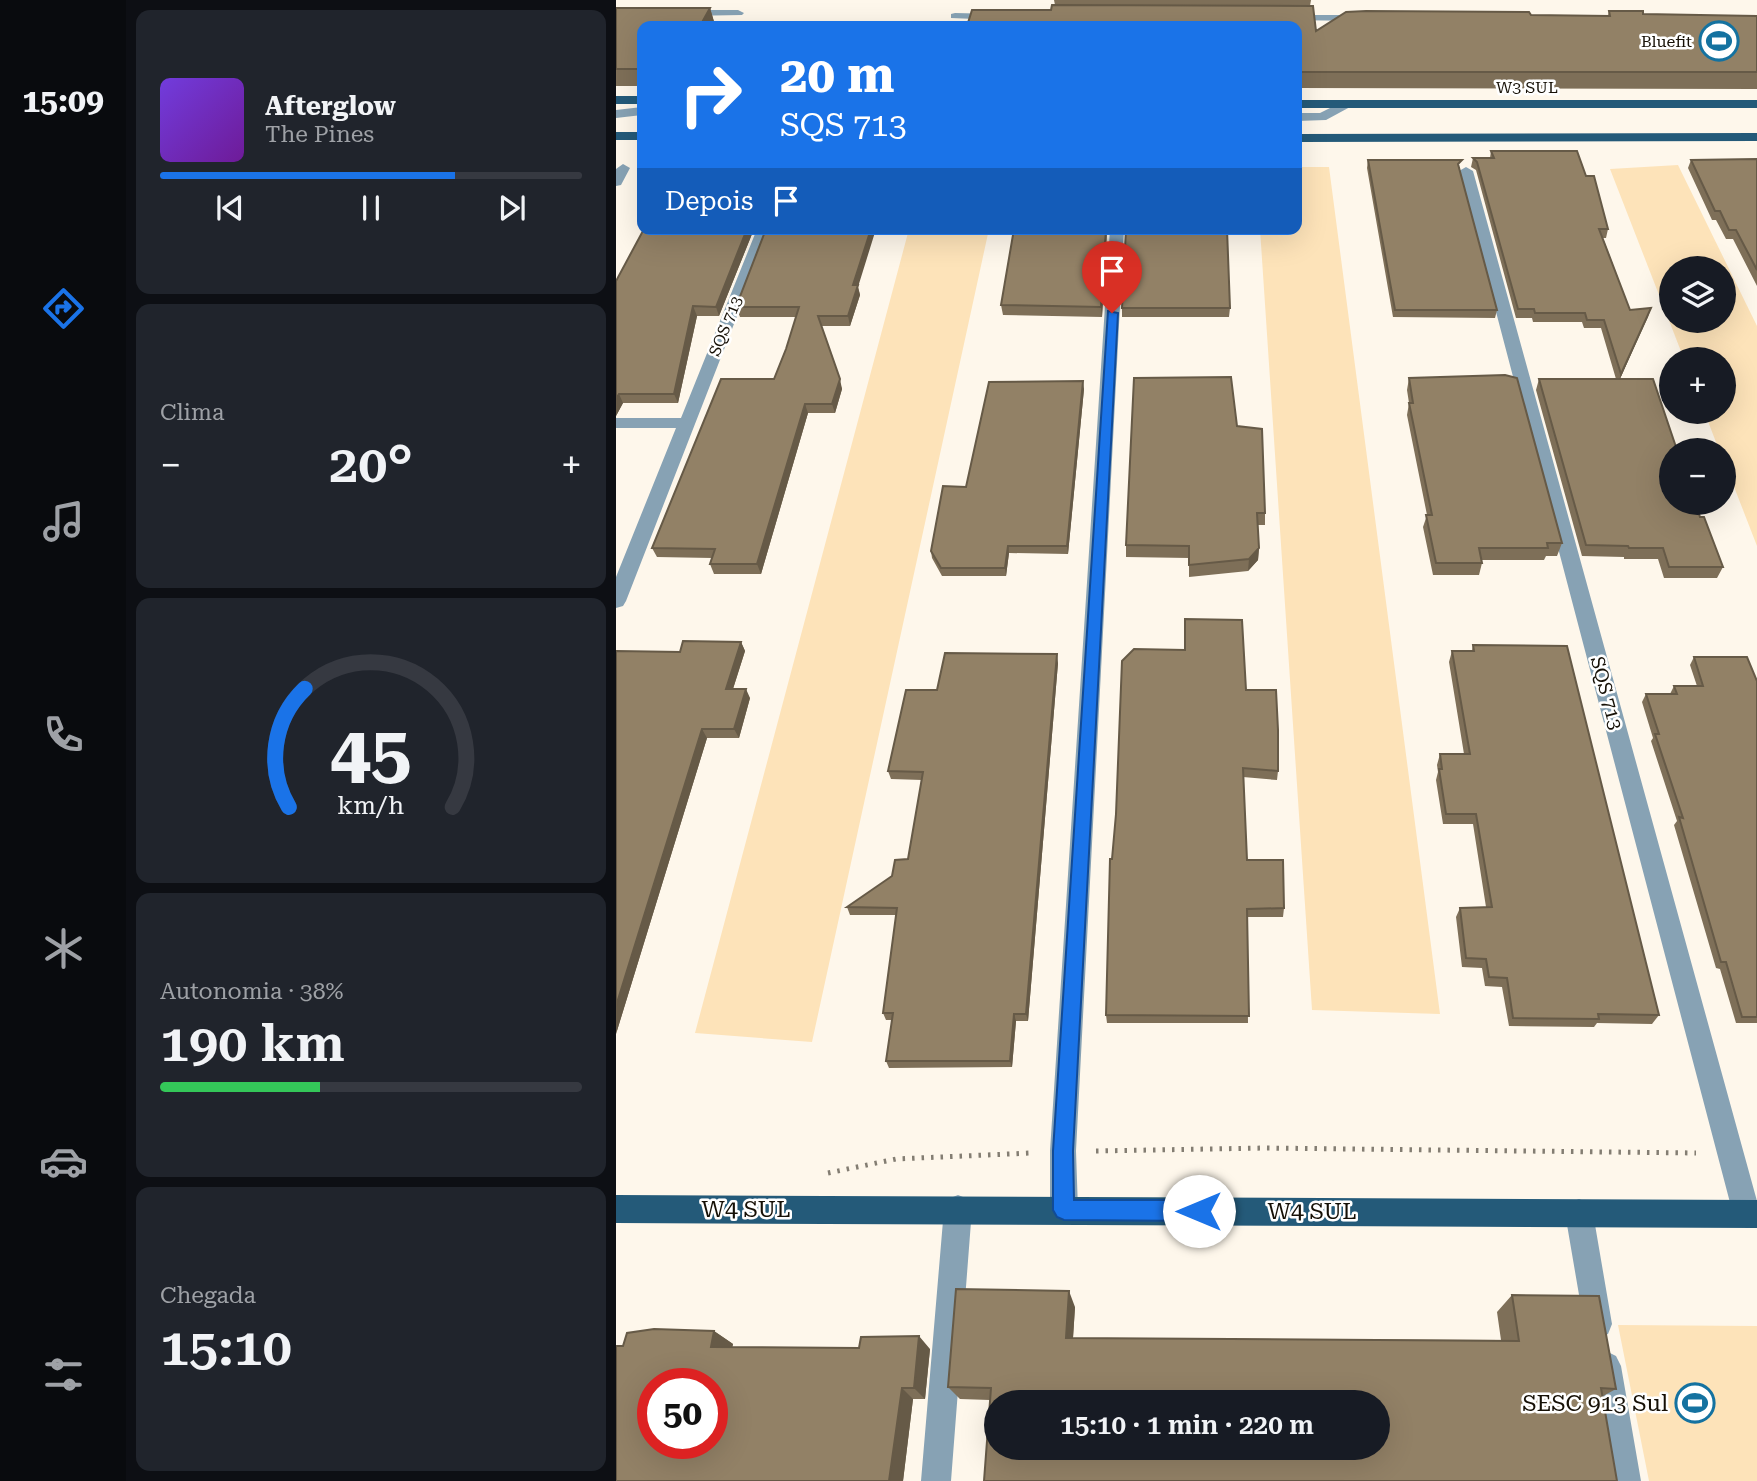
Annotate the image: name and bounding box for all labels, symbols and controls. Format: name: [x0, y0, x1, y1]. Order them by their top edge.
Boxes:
sports icon: Bluefit: [1698, 20, 1740, 62]
place label: Bluefit: [1641, 32, 1692, 51]
text: 20 m: [780, 47, 895, 104]
icon: right: [665, 49, 756, 140]
street label: W3 SUL: [1496, 78, 1558, 97]
text: 15:09: [22, 82, 104, 120]
text: Afterglow: [265, 91, 396, 121]
text: SQS 713: [780, 106, 907, 144]
text: The Pines: [265, 121, 374, 148]
icon: arrive: [767, 182, 805, 220]
text: Depois: [665, 186, 753, 216]
icon: previous: [211, 189, 249, 227]
icon: pause: [352, 189, 390, 227]
icon: next: [493, 189, 531, 227]
pin: [1082, 241, 1142, 313]
icon: arrive: [1093, 252, 1131, 290]
map controls: [1659, 256, 1736, 515]
button: layers: [1659, 256, 1736, 333]
icon: directions: [39, 284, 88, 333]
street label: SQS 713: [705, 293, 746, 359]
button: +: [1659, 347, 1736, 424]
text: Clima: [160, 399, 224, 426]
text: 20°: [329, 434, 413, 495]
button: −: [1659, 438, 1736, 515]
text: −: [160, 443, 181, 487]
text: +: [561, 443, 582, 487]
icon: music: [39, 497, 88, 546]
street label: SQS 713: [1586, 654, 1627, 732]
icon: phone: [39, 710, 88, 759]
text: 45: [330, 710, 412, 795]
text: km/h: [338, 790, 404, 819]
icon: climate: [39, 924, 88, 973]
text: Autonomia · 38%: [160, 978, 344, 1005]
text: 190 km: [160, 1013, 345, 1074]
icon: car: [39, 1137, 88, 1186]
position arrow: [1162, 1174, 1236, 1248]
street label: W4 SUL: [702, 1196, 790, 1223]
street label: W4 SUL: [1268, 1198, 1356, 1225]
text: Chegada: [160, 1282, 256, 1309]
text: 15:10: [160, 1317, 292, 1378]
icon: filters: [39, 1350, 88, 1399]
speed limit sign: 50: [637, 1368, 728, 1459]
sports icon: SESC 913 Sul: [1674, 1382, 1716, 1424]
place label: SESC 913 Sul: [1522, 1390, 1668, 1417]
text: 15:10 · 1 min · 220 m: [1060, 1410, 1314, 1440]

